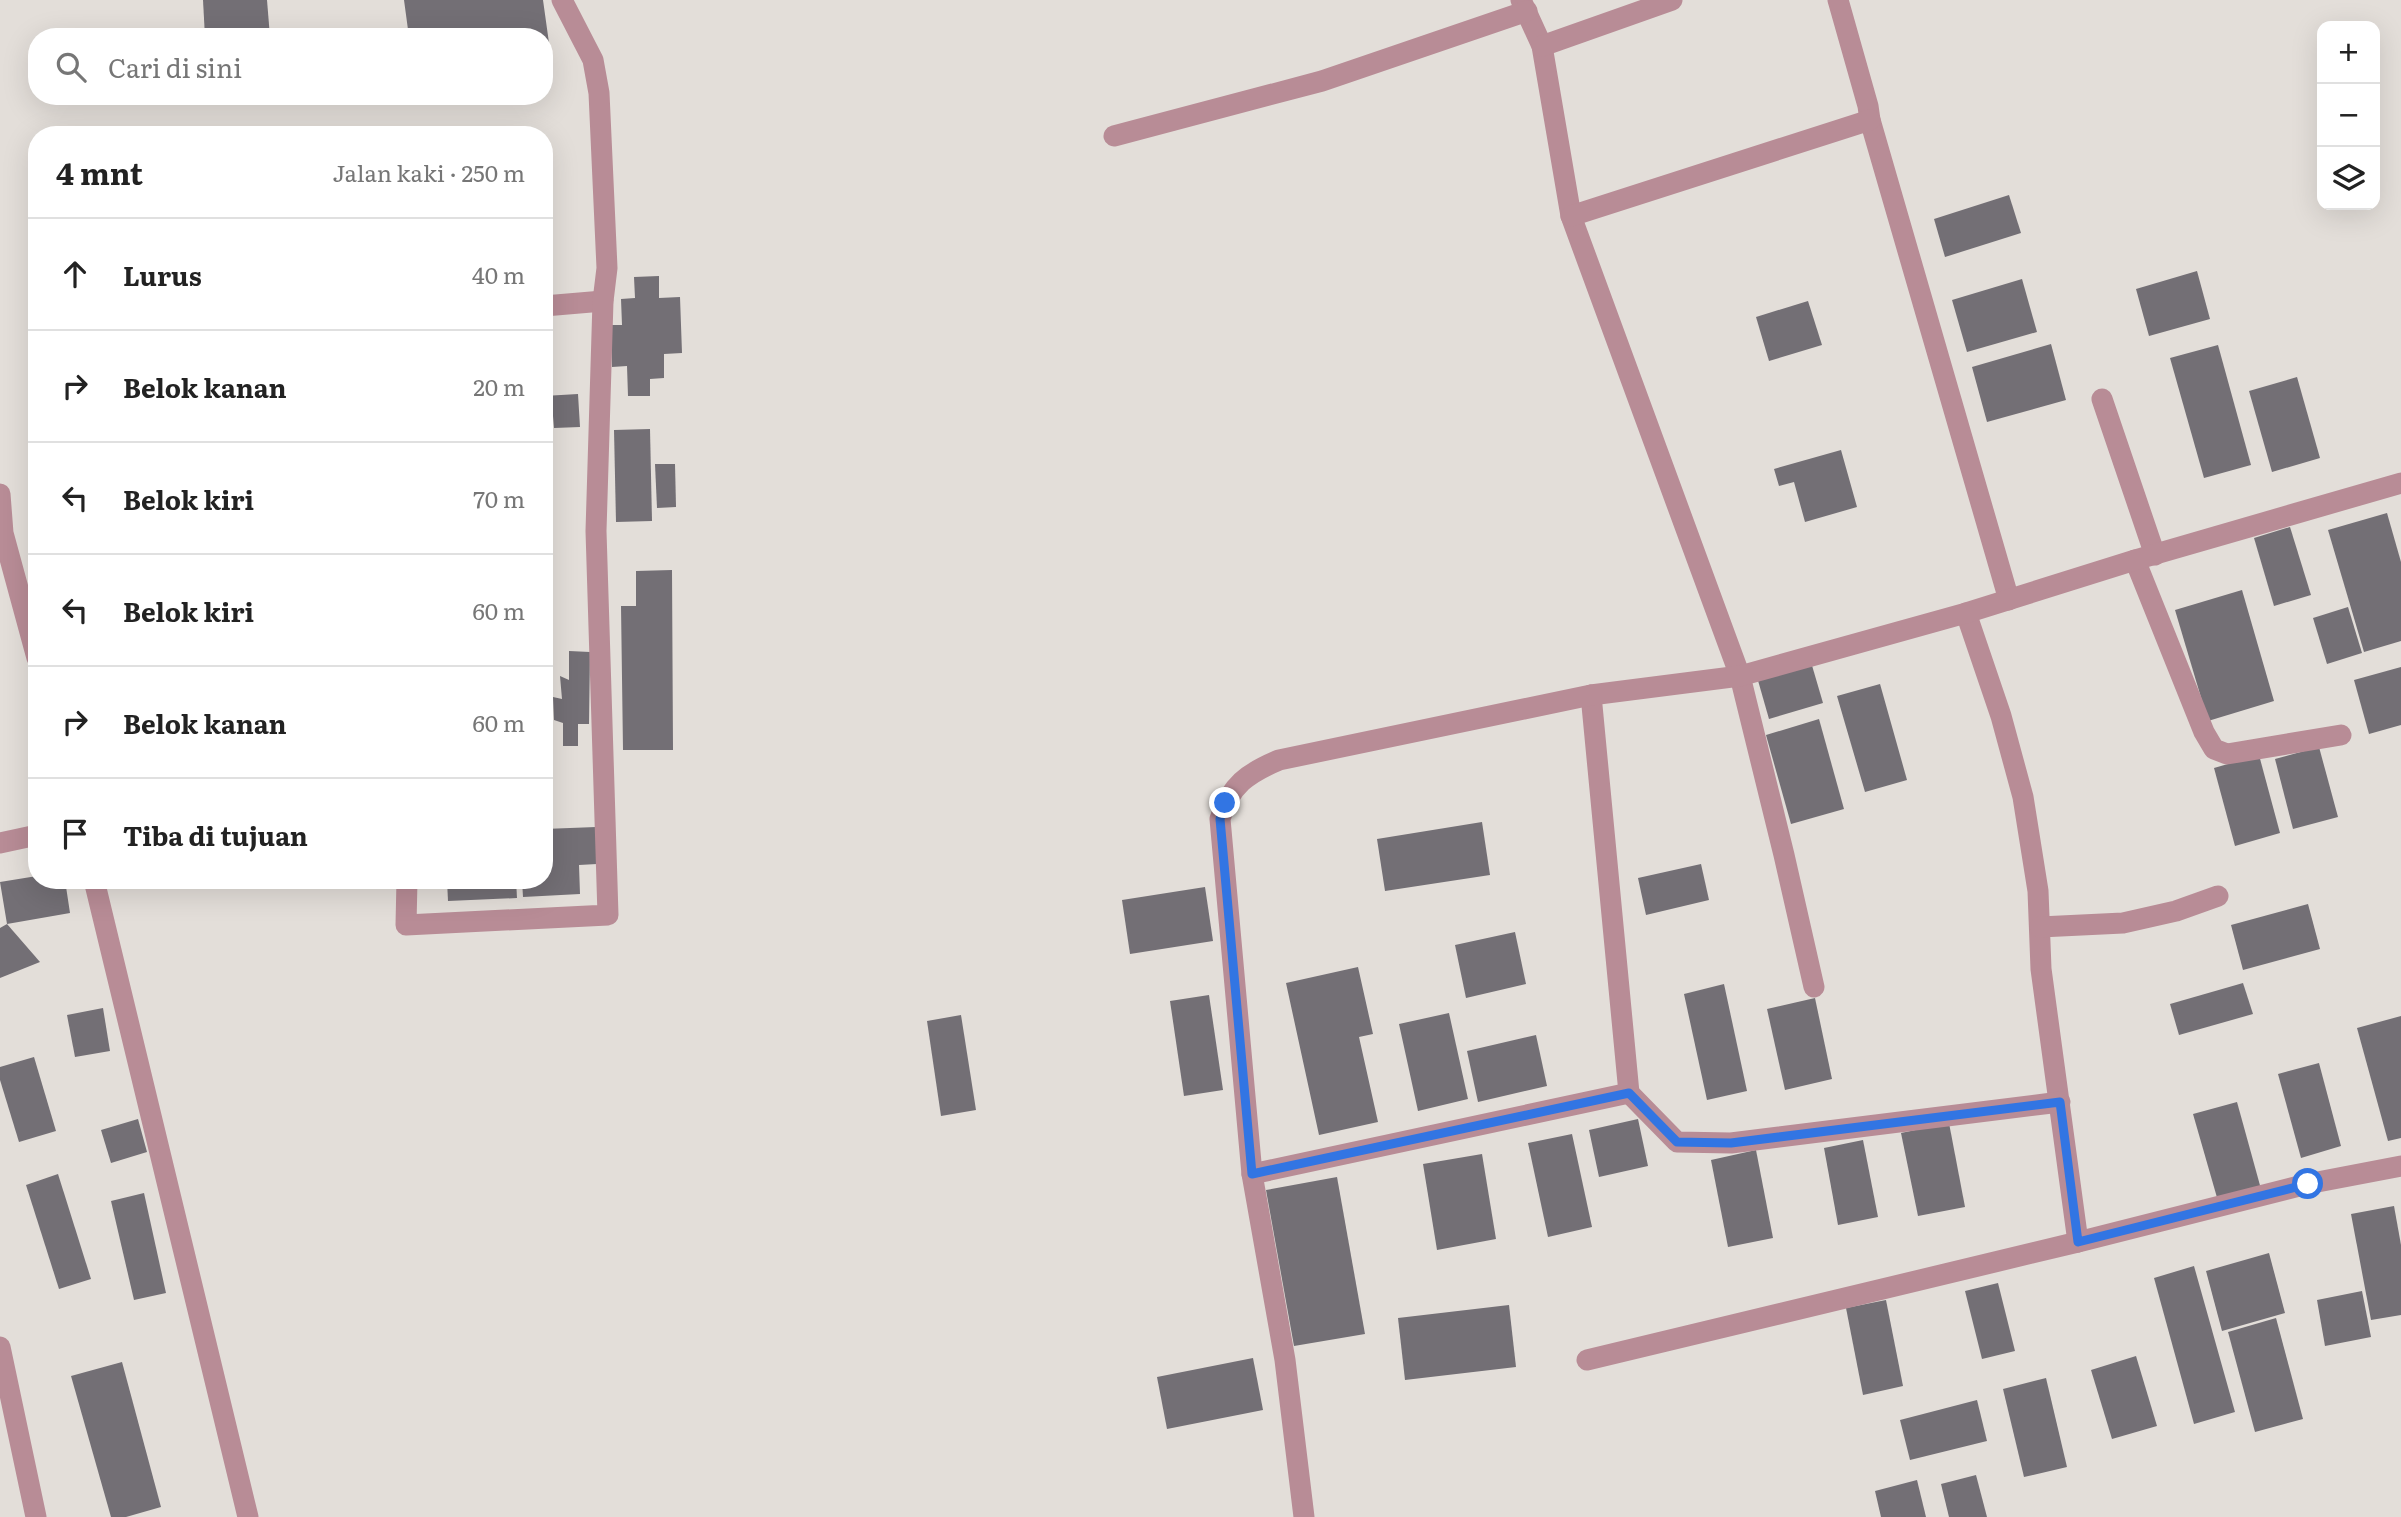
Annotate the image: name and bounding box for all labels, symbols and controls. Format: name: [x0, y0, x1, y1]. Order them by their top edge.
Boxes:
map controls: [2317, 21, 2380, 210]
button: +: [2317, 21, 2380, 84]
search box: [28, 28, 553, 105]
text: Cari di sini: [108, 47, 242, 86]
icon: search: [52, 48, 90, 86]
button: −: [2317, 84, 2380, 147]
button: layers: [2317, 147, 2380, 210]
text: 4 mnt: [56, 150, 143, 194]
text: Jalan kaki · 250 m: [333, 155, 525, 189]
icon: ahead: [56, 255, 94, 293]
text: Lurus: [123, 255, 202, 294]
text: 40 m: [472, 257, 525, 291]
icon: right: [56, 367, 94, 405]
text: Belok kanan: [123, 367, 287, 406]
text: 20 m: [473, 369, 525, 403]
icon: left: [56, 479, 94, 517]
text: Belok kiri: [123, 479, 254, 518]
text: 70 m: [473, 481, 525, 515]
icon: left: [56, 591, 94, 629]
text: Belok kiri: [123, 591, 254, 630]
text: 60 m: [472, 593, 525, 627]
icon: right: [56, 703, 94, 741]
text: Belok kanan: [123, 703, 287, 742]
text: 60 m: [472, 705, 525, 739]
route end: [1209, 787, 1240, 818]
icon: arrive: [56, 815, 94, 853]
text: Tiba di tujuan: [123, 815, 308, 854]
route start: [2292, 1168, 2323, 1199]

